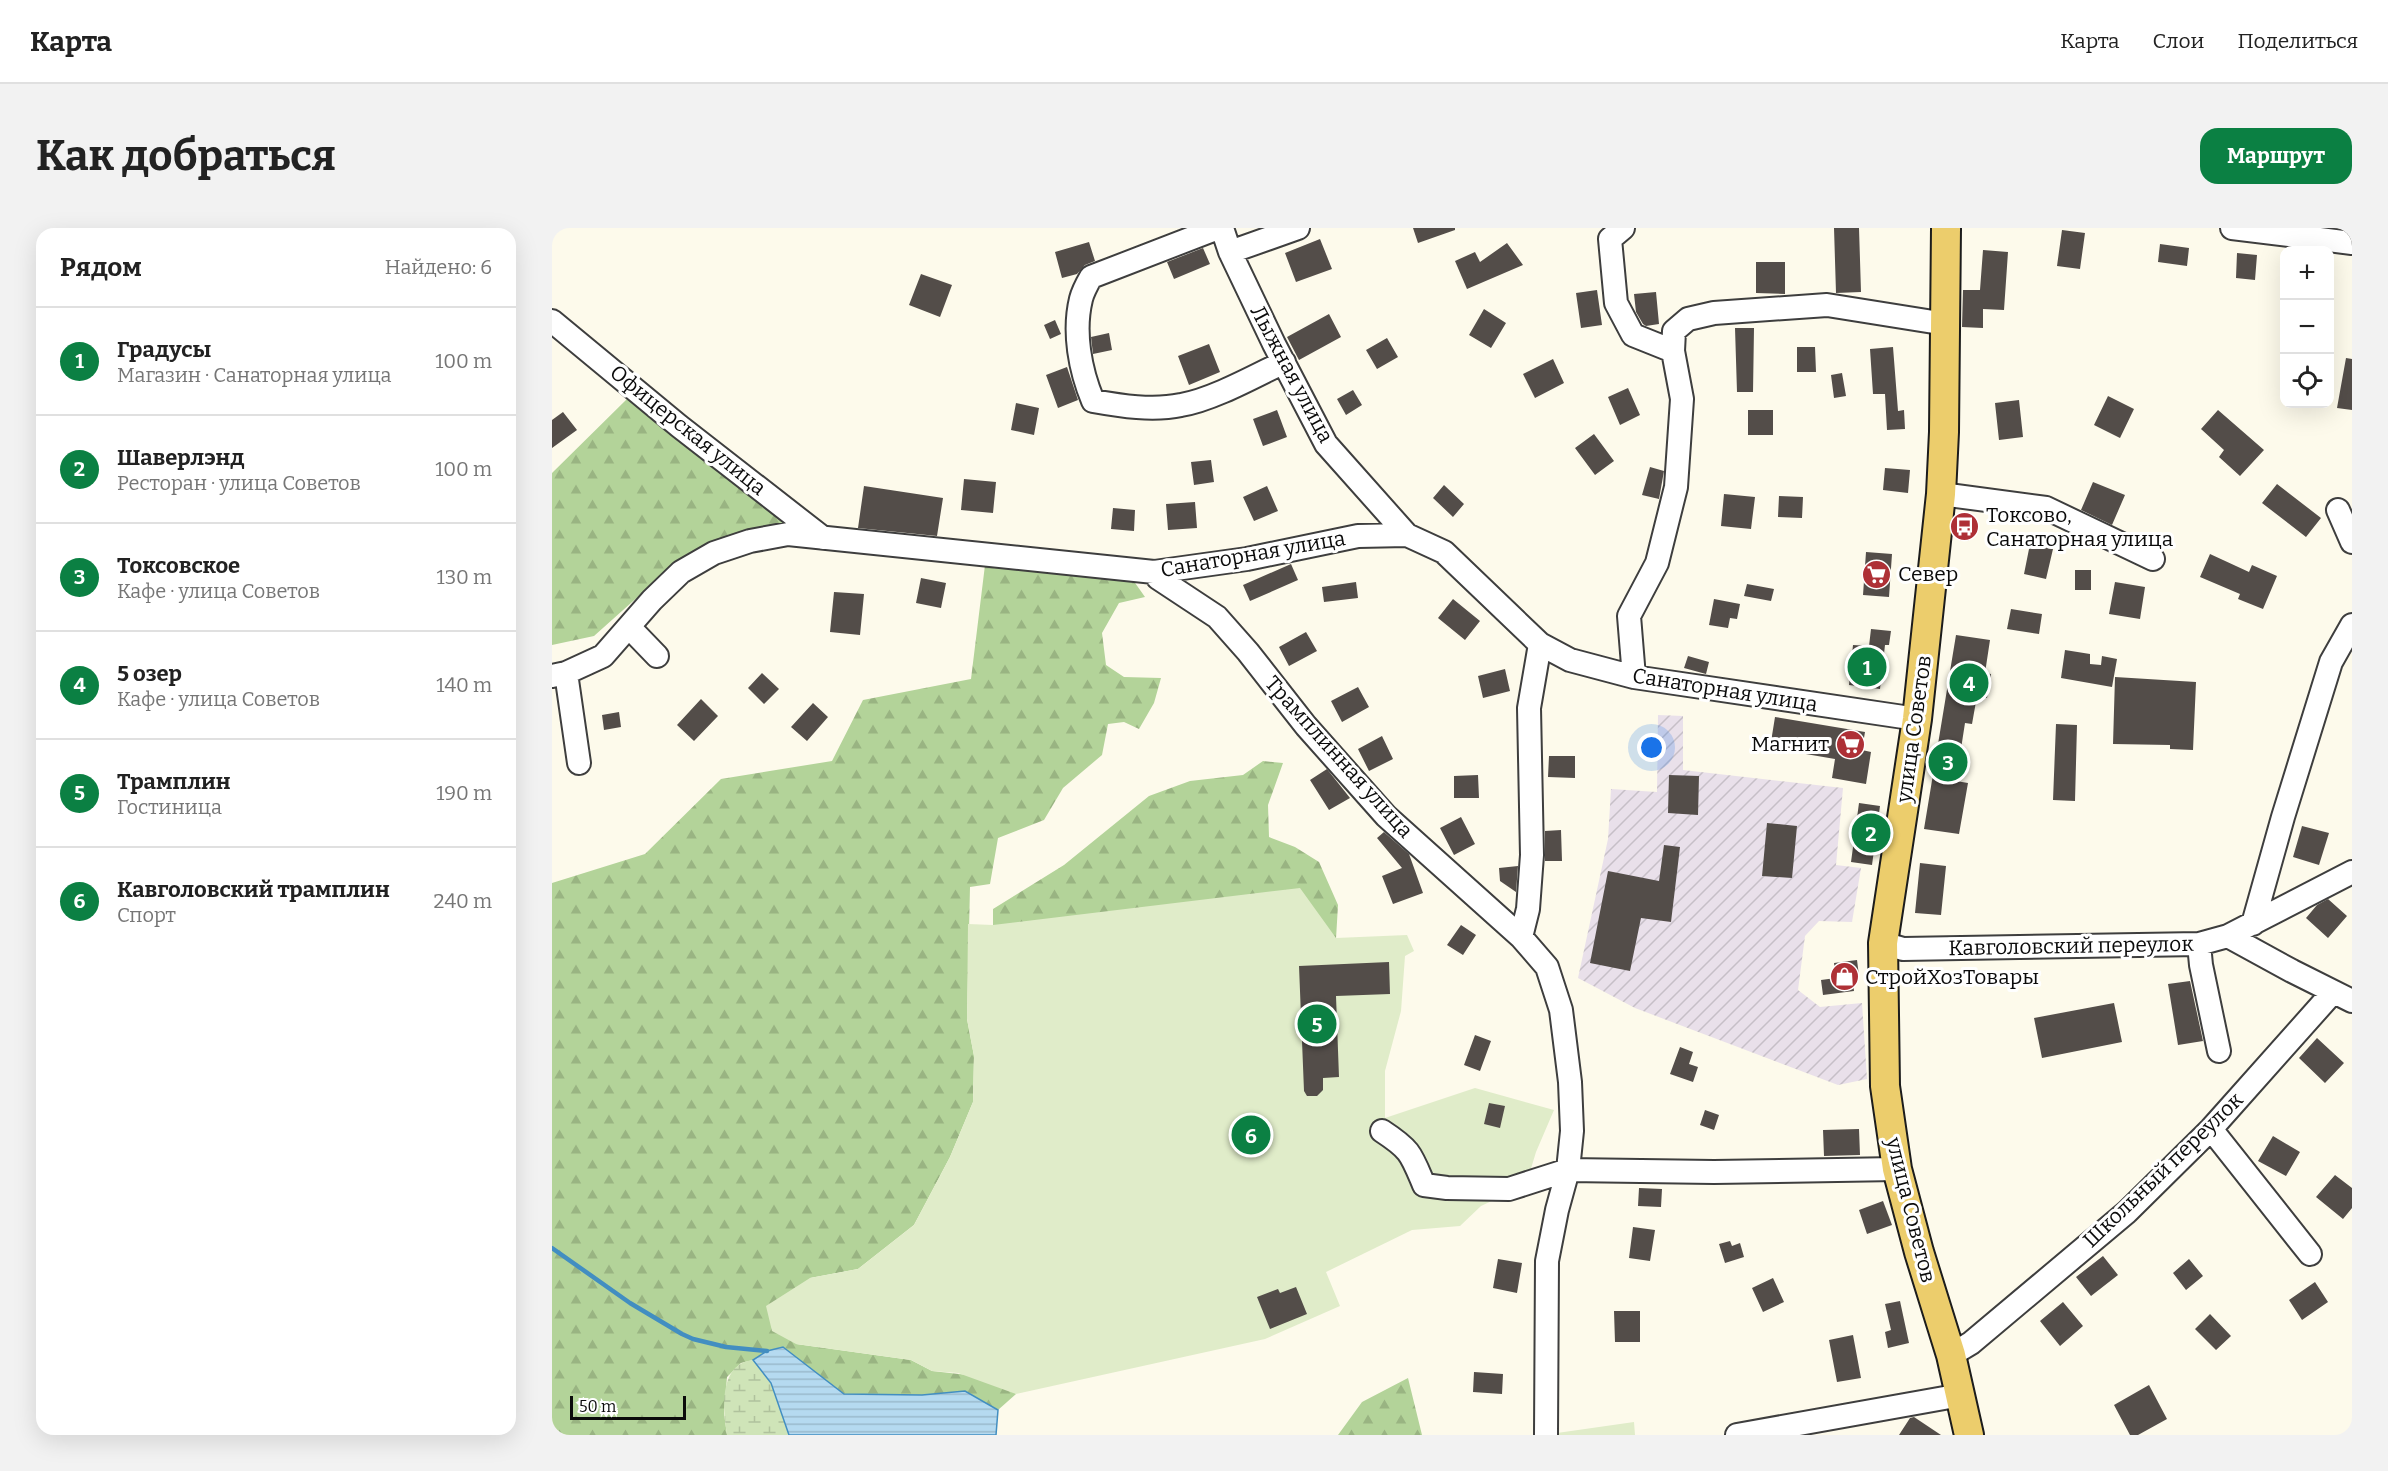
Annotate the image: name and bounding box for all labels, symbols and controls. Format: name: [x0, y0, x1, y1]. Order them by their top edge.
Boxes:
text: Карта: [30, 25, 112, 58]
text: Карта: [2060, 28, 2119, 54]
text: Слои: [2152, 28, 2204, 54]
text: Поделиться: [2237, 28, 2358, 54]
button: Маршрут: [2200, 128, 2352, 184]
text: Как добраться: [36, 131, 336, 181]
map controls: [2280, 246, 2334, 408]
button: +: [2280, 246, 2334, 300]
text: Рядом: [60, 252, 142, 283]
text: Найдено: 6: [385, 255, 492, 279]
button: −: [2280, 300, 2334, 354]
street label: Лыжная улица: [1245, 301, 1339, 448]
text: Градусы: [117, 336, 211, 363]
text: 1: [75, 349, 84, 373]
text: 100 m: [435, 349, 492, 373]
button: locate: [2280, 354, 2334, 408]
street label: Офицерская улица: [605, 359, 772, 501]
text: Магазин · Санаторная улица: [117, 363, 392, 387]
text: Шаверлэнд: [117, 444, 244, 471]
text: 2: [74, 457, 85, 481]
text: 100 m: [435, 457, 492, 481]
text: Ресторан · улица Советов: [117, 471, 361, 495]
place label: Токсово, Санаторная улица: [1986, 502, 2174, 552]
bus stop icon: Токсово, Санаторная улица: [1949, 511, 1981, 543]
street label: Санаторная улица: [1159, 525, 1348, 583]
text: Токсовское: [117, 552, 240, 579]
supermarket icon: Север: [1861, 558, 1893, 590]
place label: Север: [1898, 561, 1958, 587]
text: 3: [74, 565, 85, 589]
text: 130 m: [437, 565, 492, 589]
text: Кафе · улица Советов: [117, 579, 320, 603]
pin: 1: [1848, 644, 1886, 690]
street label: улица Советов: [1891, 654, 1937, 805]
text: 5 озер: [117, 660, 182, 687]
pin: 4: [1950, 660, 1988, 706]
street label: Санаторная улица: [1631, 663, 1820, 718]
street label: Трамплинная улица: [1259, 671, 1419, 844]
text: 4: [73, 673, 86, 697]
text: 140 m: [436, 673, 492, 697]
text: Кафе · улица Советов: [117, 687, 320, 711]
supermarket icon: Магнит: [1834, 728, 1866, 760]
place label: Магнит: [1751, 731, 1829, 757]
your location: [1637, 733, 1666, 762]
pin: 3: [1928, 740, 1968, 784]
text: Трамплин: [117, 768, 231, 795]
text: 5: [74, 781, 85, 805]
text: 190 m: [436, 781, 492, 805]
text: Гостиница: [117, 795, 222, 819]
pin: 2: [1852, 810, 1890, 856]
text: Кавголовский трамплин: [117, 876, 390, 903]
text: 6: [74, 889, 85, 913]
text: 240 m: [434, 889, 492, 913]
text: Спорт: [117, 903, 176, 927]
street label: Кавголовский переулок: [1948, 931, 2194, 961]
shop icon: СтройХозТовары: [1828, 961, 1860, 993]
place label: СтройХозТовары: [1865, 964, 2039, 990]
pin: 5: [1298, 1002, 1336, 1046]
street label: Школьный переулок: [2078, 1086, 2249, 1253]
pin: 6: [1232, 1112, 1270, 1158]
street label: улица Советов: [1880, 1134, 1942, 1285]
scale bar: [570, 1393, 686, 1420]
text: 50 m: [579, 1397, 616, 1416]

